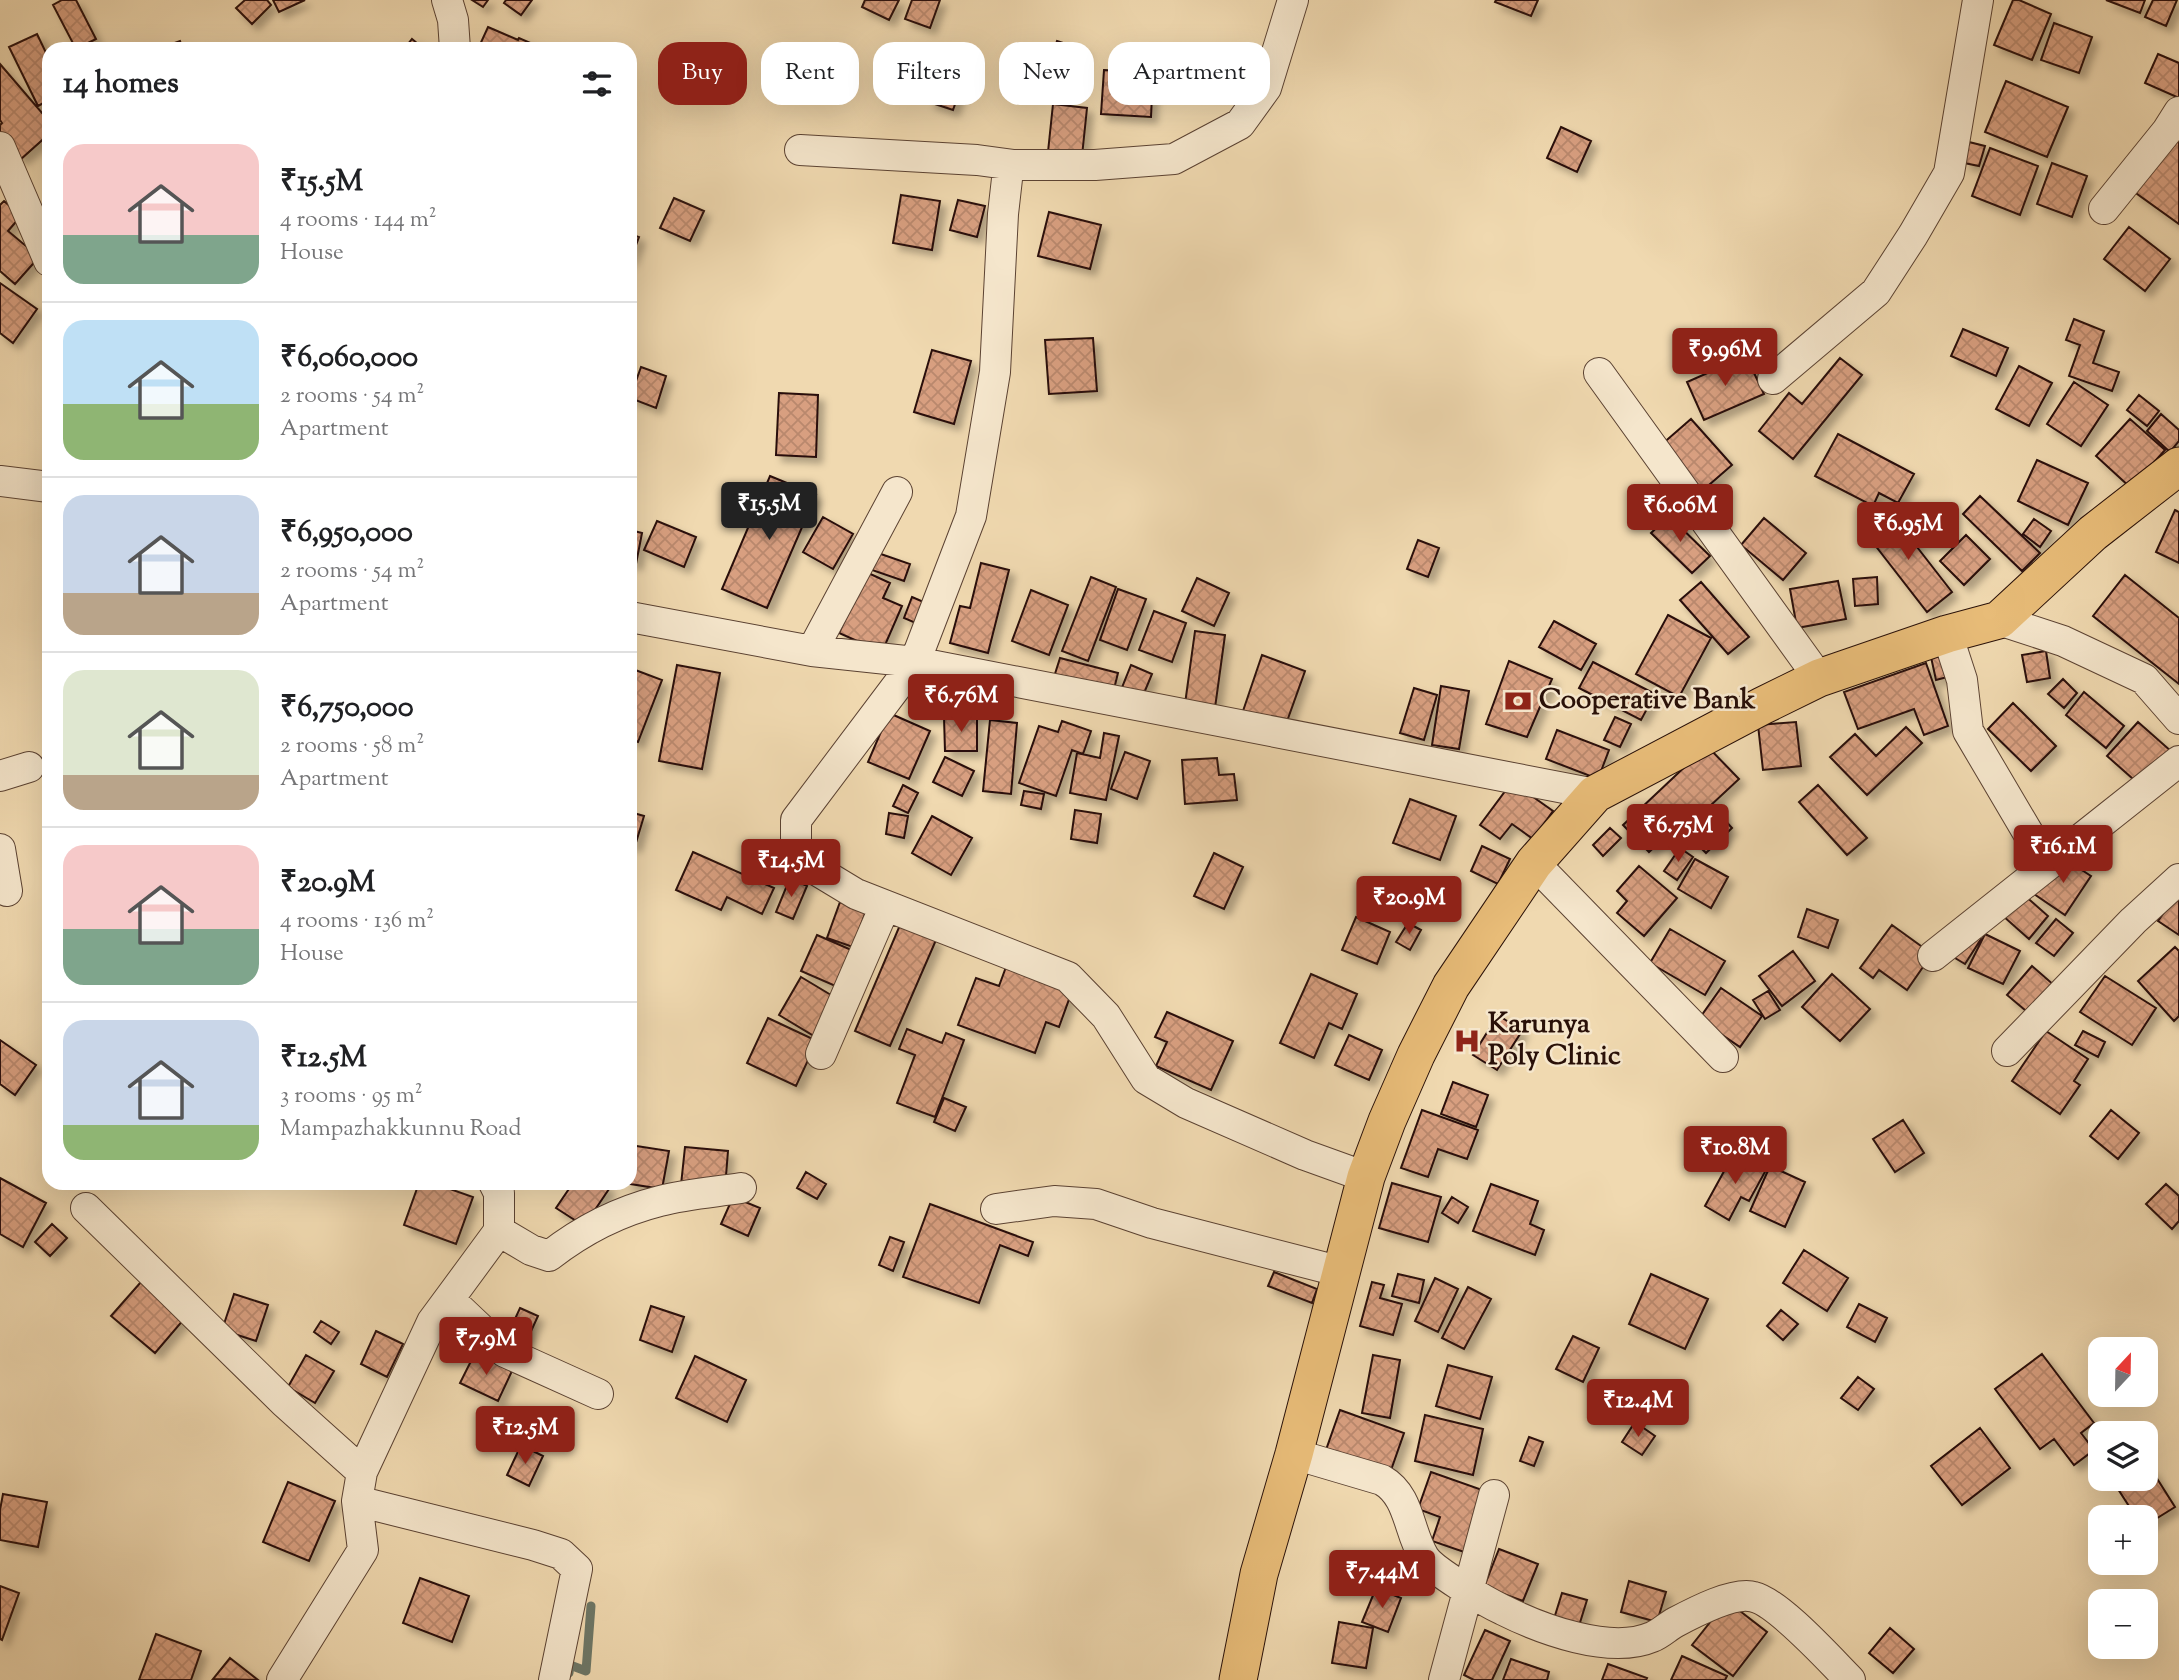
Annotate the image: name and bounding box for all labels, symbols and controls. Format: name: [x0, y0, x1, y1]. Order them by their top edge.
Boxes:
chip: Buy: [658, 42, 747, 105]
chip: Rent: [761, 42, 859, 105]
chip: Filters: [873, 42, 985, 105]
chip: New: [999, 42, 1094, 105]
chip: Apartment: [1108, 42, 1270, 105]
text: 14 homes: [63, 63, 179, 106]
icon: filters: [578, 65, 616, 103]
text: ₹15.5M: [280, 161, 363, 204]
icon: home: [119, 172, 203, 256]
text: 4 rooms · 144 m²: [280, 204, 437, 237]
text: House: [280, 237, 344, 270]
pin: ₹9.96M: [1668, 328, 1782, 388]
text: ₹9.96M: [1688, 334, 1762, 367]
text: ₹6,060,000: [280, 337, 418, 380]
icon: home: [119, 348, 203, 432]
text: 2 rooms · 54 m²: [280, 380, 424, 413]
text: Apartment: [280, 413, 389, 446]
pin: ₹15.5M: [712, 482, 826, 542]
pin: ₹6.06M: [1623, 484, 1737, 544]
text: ₹15.5M: [737, 488, 801, 521]
text: ₹6.06M: [1643, 490, 1717, 523]
pin: ₹6.95M: [1851, 503, 1965, 562]
text: ₹6.95M: [1873, 508, 1943, 541]
text: ₹6,950,000: [280, 512, 413, 555]
icon: home: [119, 523, 203, 607]
text: 2 rooms · 54 m²: [280, 555, 424, 588]
text: Apartment: [280, 588, 389, 621]
pin: ₹6.76M: [904, 674, 1018, 734]
text: ₹6.76M: [924, 680, 998, 713]
place label: Cooperative Bank: [1539, 681, 1756, 721]
bank icon: Cooperative Bank: [1503, 686, 1533, 716]
text: ₹6,750,000: [280, 687, 414, 730]
icon: home: [119, 698, 203, 782]
text: 2 rooms · 58 m²: [280, 730, 424, 763]
text: Apartment: [280, 763, 389, 796]
pin: ₹6.75M: [1621, 804, 1735, 864]
text: ₹6.75M: [1643, 810, 1713, 843]
pin: ₹16.1M: [2006, 826, 2120, 885]
text: ₹16.1M: [2030, 831, 2096, 864]
pin: ₹14.5M: [734, 839, 848, 899]
text: ₹14.5M: [757, 845, 825, 878]
text: ₹20.9M: [280, 862, 375, 905]
icon: home: [119, 873, 203, 957]
pin: ₹20.9M: [1352, 876, 1466, 936]
text: ₹20.9M: [1372, 882, 1446, 915]
text: 4 rooms · 136 m²: [280, 905, 434, 938]
text: House: [280, 938, 344, 971]
place label: Karunya Poly Clinic: [1488, 1005, 1621, 1077]
hospital icon: Karunya Poly Clinic: [1452, 1026, 1482, 1056]
text: ₹12.5M: [280, 1037, 367, 1080]
icon: home: [119, 1048, 203, 1132]
text: 3 rooms · 95 m²: [280, 1080, 423, 1113]
text: Mampazhakkunnu Road: [280, 1113, 521, 1146]
pin: ₹10.8M: [1678, 1126, 1792, 1186]
text: ₹10.8M: [1700, 1132, 1770, 1165]
pin: ₹7.9M: [437, 1318, 535, 1377]
text: ₹7.9M: [455, 1323, 517, 1356]
north arrow: [2088, 1337, 2158, 1407]
map controls: [2088, 1337, 2158, 1659]
pin: ₹12.4M: [1581, 1380, 1695, 1439]
text: ₹12.4M: [1603, 1385, 1673, 1418]
pin: ₹12.5M: [468, 1406, 582, 1466]
text: ₹12.5M: [492, 1412, 558, 1445]
button: layers: [2088, 1421, 2158, 1491]
button: +: [2088, 1505, 2158, 1575]
pin: ₹7.44M: [1325, 1550, 1439, 1610]
text: ₹7.44M: [1345, 1556, 1419, 1589]
button: −: [2088, 1589, 2158, 1659]

